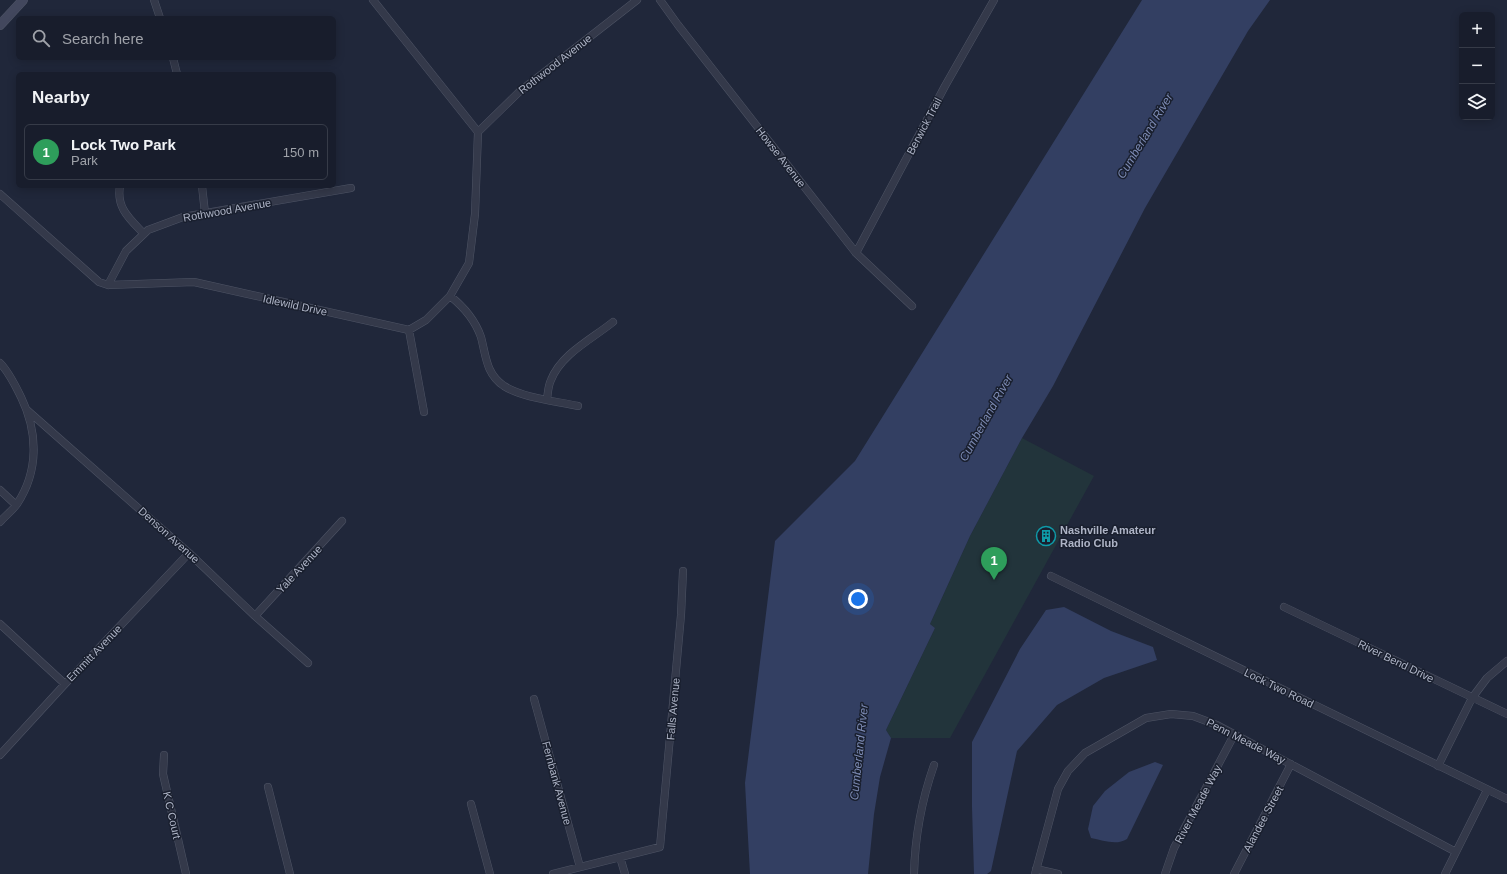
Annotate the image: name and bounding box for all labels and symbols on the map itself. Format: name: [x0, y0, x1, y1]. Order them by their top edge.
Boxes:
street label: Rothwood Avenue: [516, 32, 594, 96]
water label: Cumberland River: [1114, 90, 1176, 181]
street label: Berwick Trail: [904, 96, 944, 156]
street label: Howse Avenue: [754, 124, 808, 190]
street label: Rothwood Avenue: [182, 196, 272, 224]
street label: Idlewild Drive: [262, 292, 328, 318]
water label: Cumberland River: [956, 371, 1016, 464]
street label: Denson Avenue: [136, 505, 202, 565]
place label: Nashville Amateur Radio Club: [1060, 524, 1156, 549]
building icon: Nashville Amateur Radio Club: [1035, 525, 1057, 547]
street label: Yale Avenue: [274, 543, 324, 595]
pin: 1: [981, 547, 1007, 580]
your location: [848, 589, 868, 609]
street label: Emmitt Avenue: [64, 622, 124, 684]
street label: River Bend Drive: [1356, 637, 1436, 685]
street label: Lock Two Road: [1242, 666, 1316, 710]
street label: Falls Avenue: [664, 677, 682, 741]
water label: Cumberland River: [847, 702, 871, 801]
street label: Penn Meade Way: [1205, 716, 1288, 766]
street label: Fernbank Avenue: [540, 740, 574, 826]
street label: River Meade Way: [1172, 762, 1224, 845]
street label: Alandee Street: [1241, 784, 1285, 854]
street label: K C Court: [161, 790, 183, 840]

